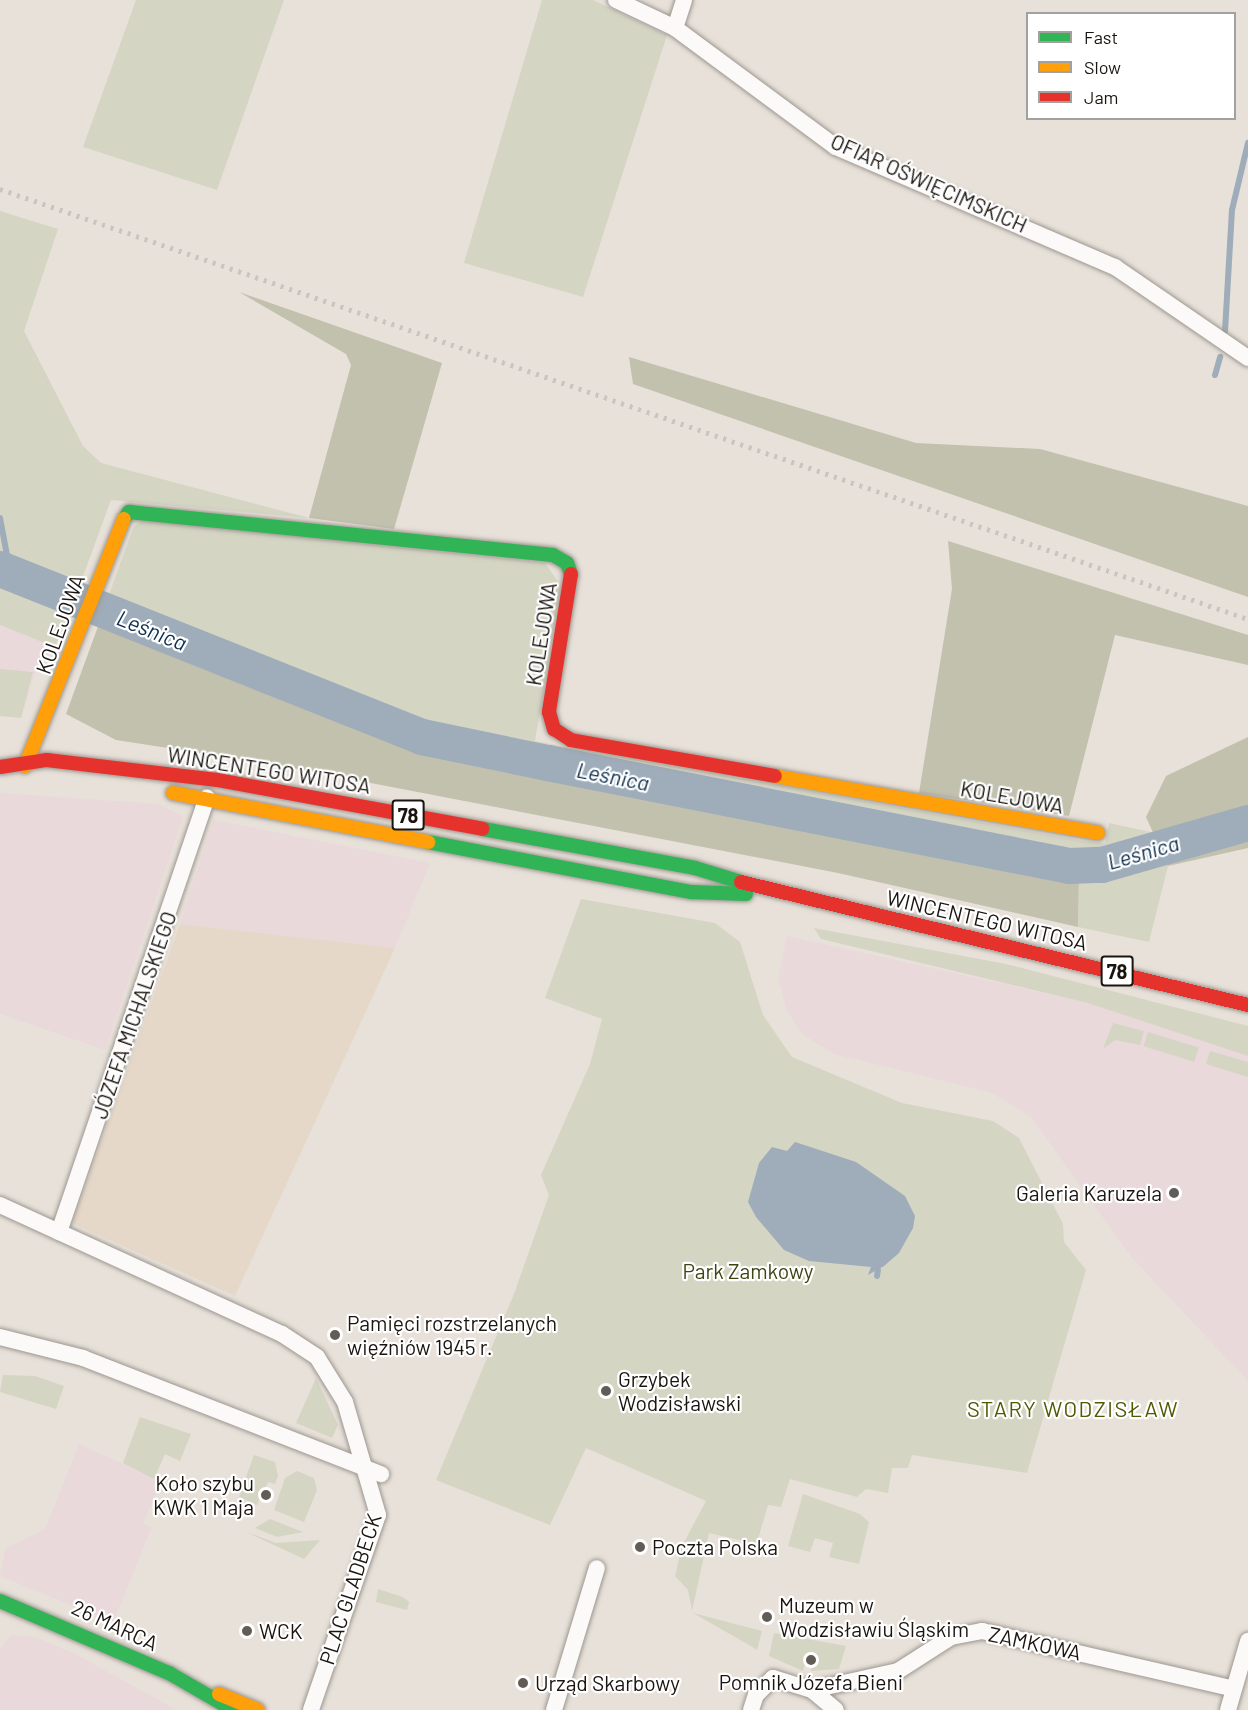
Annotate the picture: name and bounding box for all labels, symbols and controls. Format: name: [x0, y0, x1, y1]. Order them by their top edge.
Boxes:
legend: [1026, 12, 1236, 120]
text: Fast: [1084, 26, 1118, 48]
text: Slow: [1084, 56, 1121, 78]
text: Jam: [1084, 86, 1118, 108]
street label: OFIAR OŚWIĘCIMSKICH: [827, 128, 1031, 238]
street label: KOLEJOWA: [30, 571, 90, 677]
street label: KOLEJOWA: [520, 581, 562, 687]
water label: Leśnica: [113, 604, 191, 656]
street label: WINCENTEGO WITOSA: [166, 741, 372, 799]
water label: Leśnica: [574, 756, 652, 796]
street label: KOLEJOWA: [958, 776, 1066, 818]
road number: 78: [392, 798, 424, 832]
water label: Leśnica: [1104, 829, 1182, 875]
street label: WINCENTEGO WITOSA: [884, 885, 1090, 955]
street label: JÓZEFA MICHALSKIEGO: [87, 908, 181, 1122]
road number: 78: [1100, 954, 1134, 988]
place label: Galeria Karuzela: [1016, 1180, 1162, 1206]
marker: Galeria Karuzela: [1167, 1186, 1181, 1200]
park label: Park Zamkowy: [682, 1258, 814, 1284]
place label: Pamięci rozstrzelanych więźniów 1945 r.: [347, 1310, 557, 1360]
marker: Pamięci rozstrzelanych więźniów 1945 r.: [328, 1328, 342, 1342]
place label: Grzybek Wodzisławski: [618, 1366, 741, 1416]
marker: Grzybek Wodzisławski: [599, 1384, 613, 1398]
district label: STARY WODZISŁAW: [967, 1396, 1179, 1422]
place label: Koło szybu KWK 1 Maja: [153, 1470, 254, 1520]
marker: Koło szybu KWK 1 Maja: [259, 1488, 273, 1502]
street label: PLAC GLADBECK: [314, 1510, 386, 1668]
place label: Poczta Polska: [652, 1534, 778, 1560]
marker: Poczta Polska: [633, 1540, 647, 1554]
place label: Muzeum w Wodzisławiu Śląskim: [779, 1592, 969, 1642]
street label: 26 MARCA: [68, 1594, 162, 1656]
marker: Muzeum w Wodzisławiu Śląskim: [760, 1610, 774, 1624]
place label: WCK: [259, 1618, 303, 1644]
street label: ZAMKOWA: [986, 1621, 1084, 1665]
marker: WCK: [240, 1624, 254, 1638]
marker: Pomnik Józefa Bieni: [804, 1653, 818, 1667]
place label: Pomnik Józefa Bieni: [719, 1669, 903, 1695]
place label: Urząd Skarbowy: [535, 1670, 680, 1696]
marker: Urząd Skarbowy: [516, 1676, 530, 1690]

